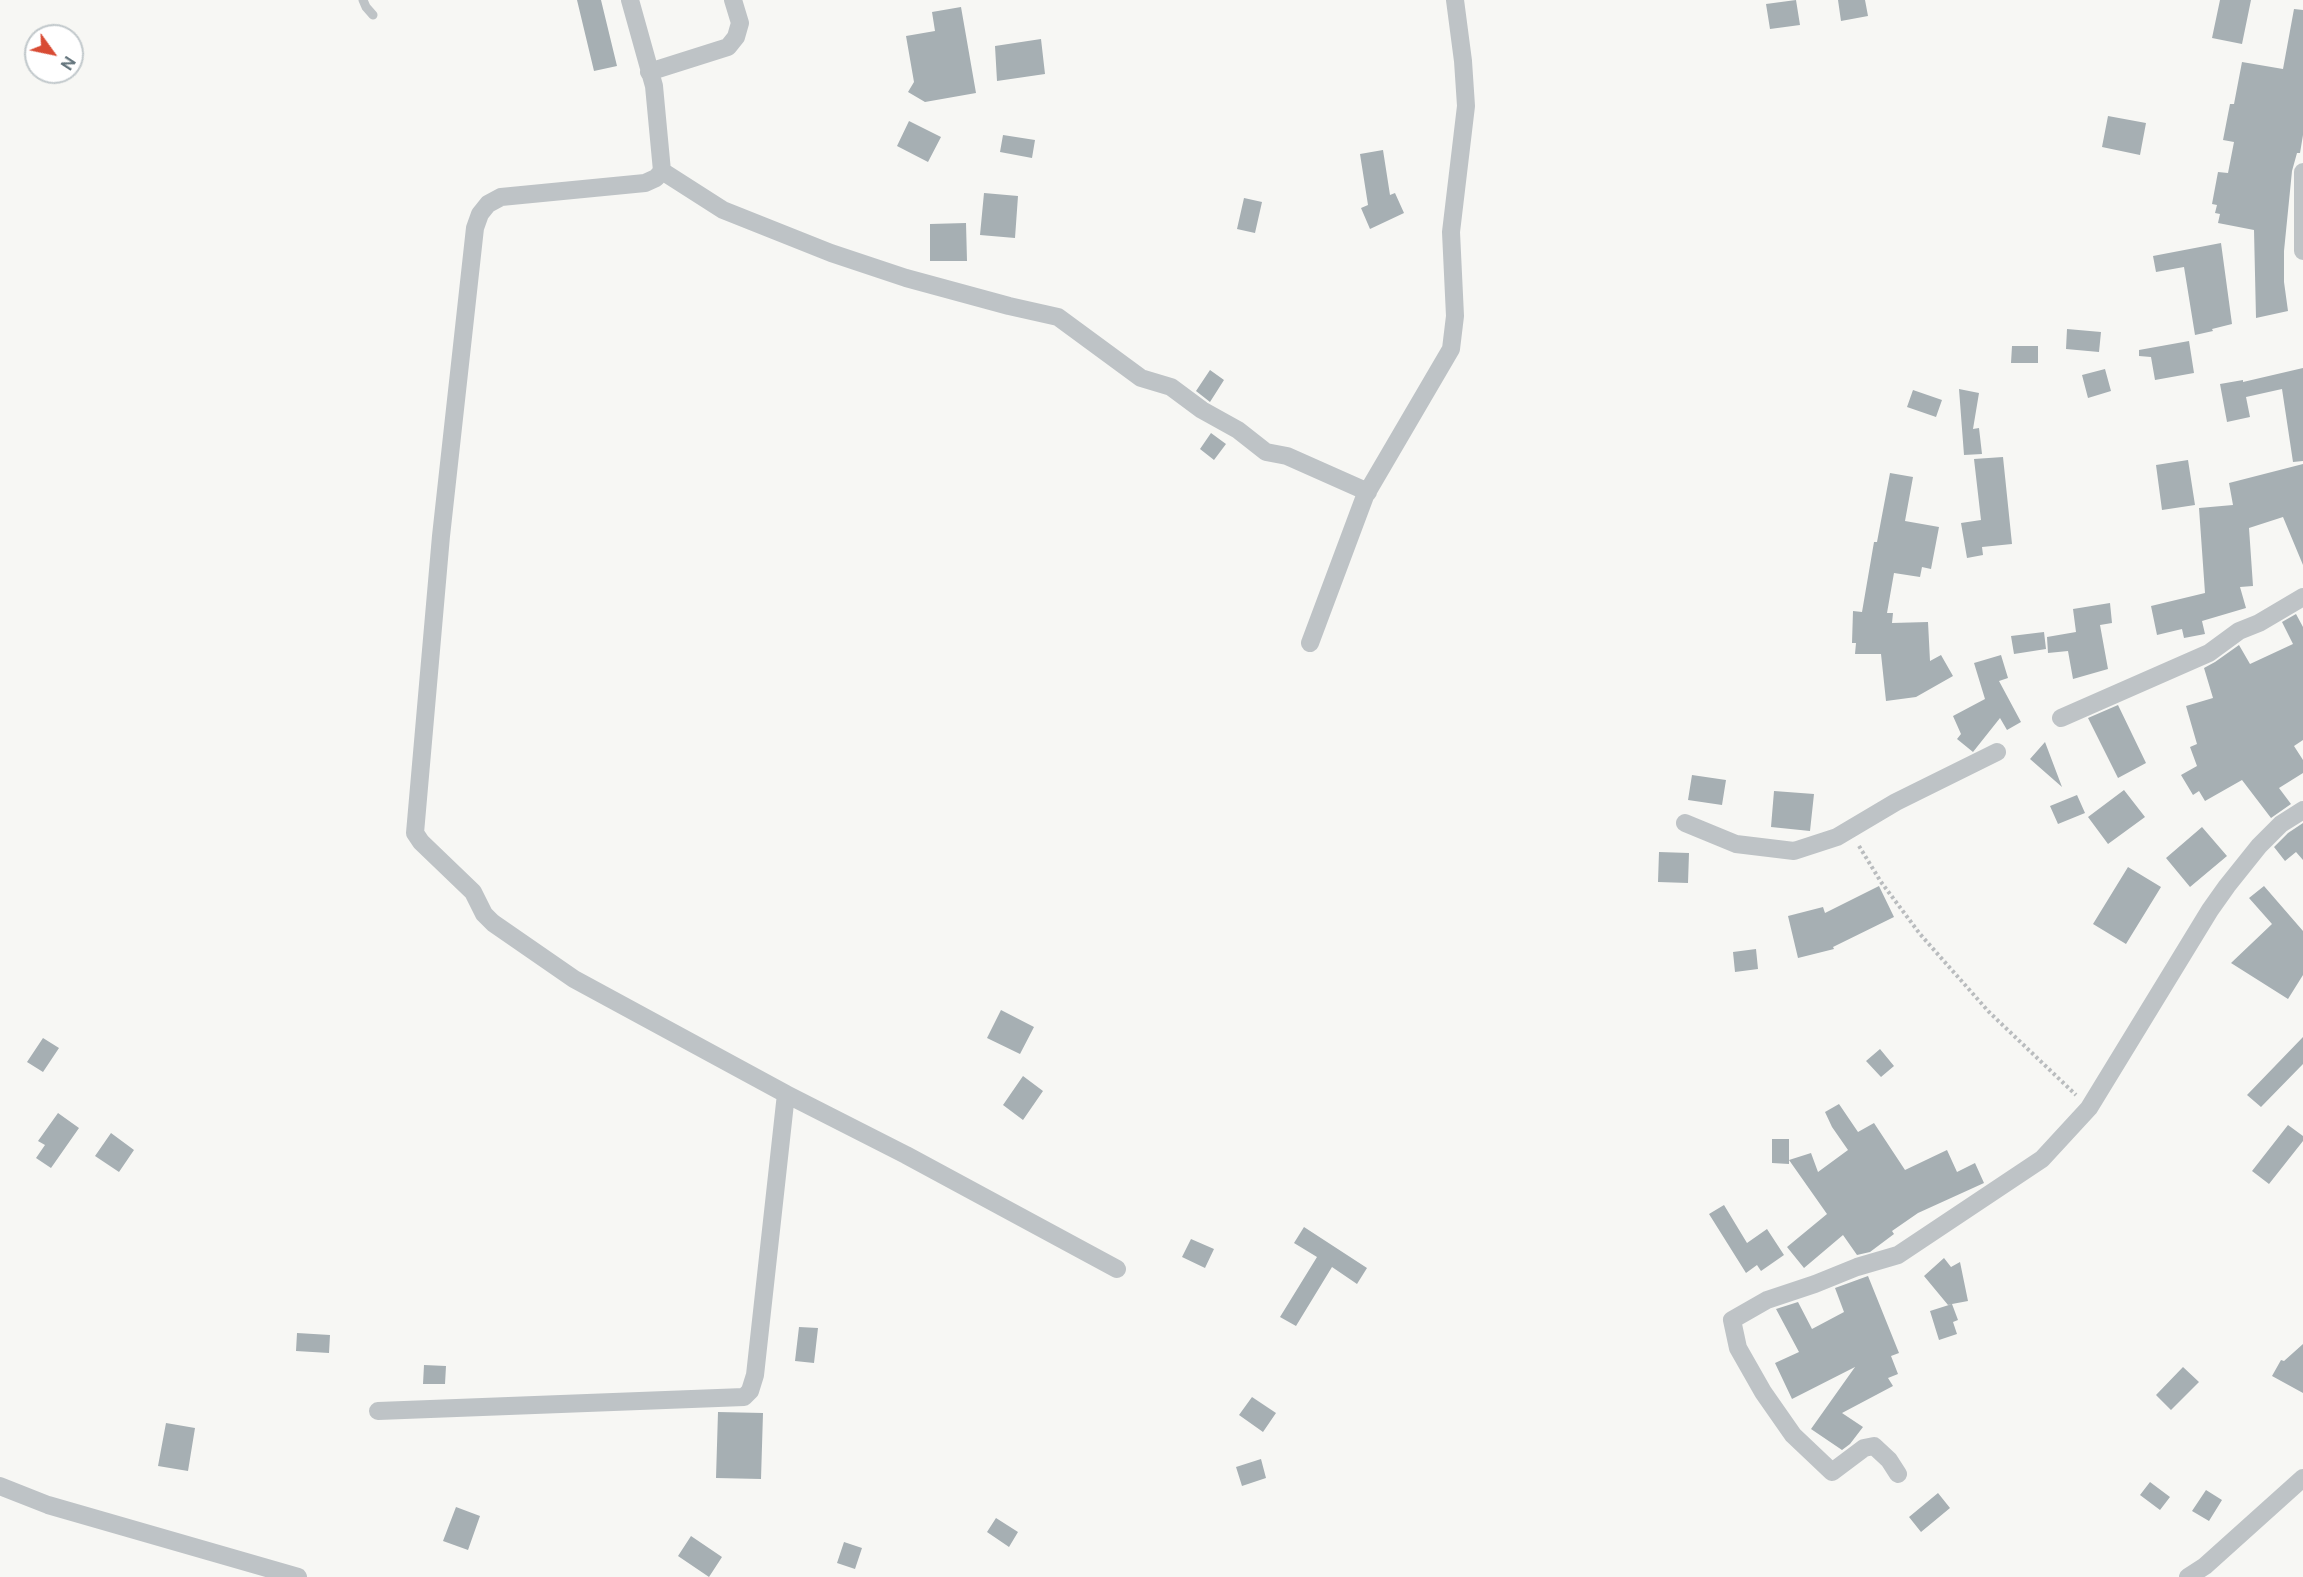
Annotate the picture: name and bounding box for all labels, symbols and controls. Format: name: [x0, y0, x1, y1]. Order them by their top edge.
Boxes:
north arrow: [24, 24, 84, 84]
text: N: [56, 53, 79, 73]

